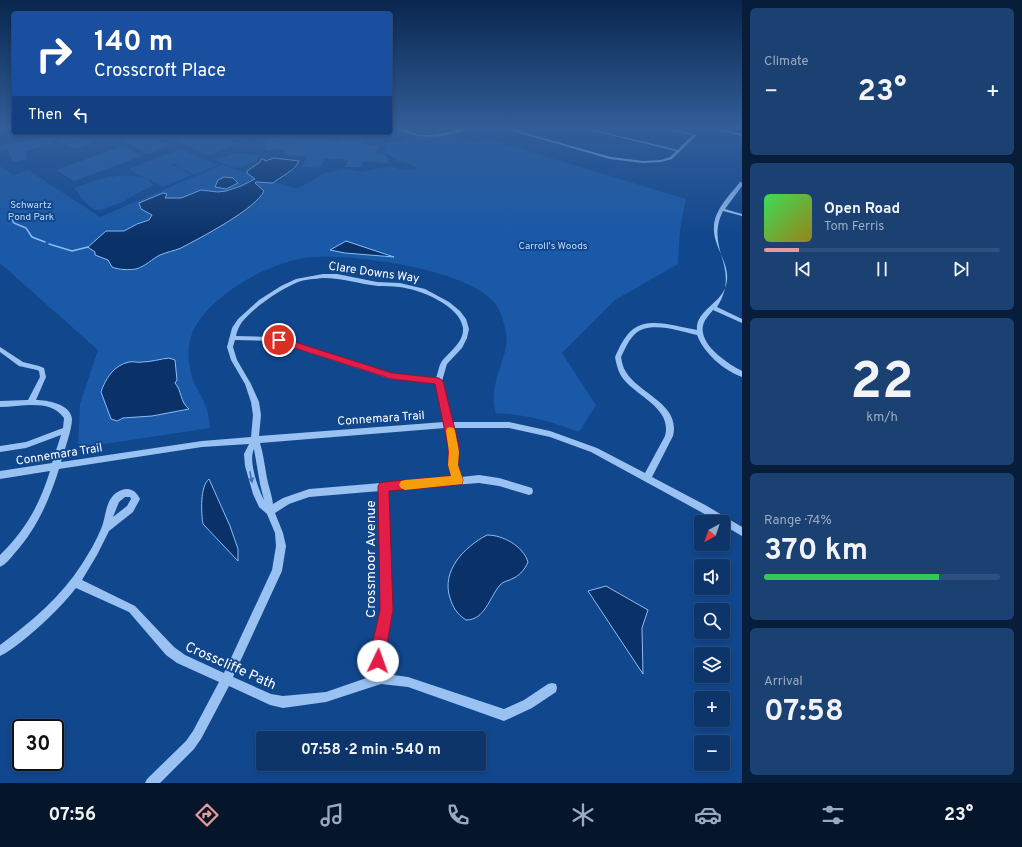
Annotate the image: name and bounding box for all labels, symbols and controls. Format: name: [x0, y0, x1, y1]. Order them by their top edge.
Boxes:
text: 140 m: [94, 25, 173, 61]
icon: right: [28, 28, 80, 80]
text: Climate: [764, 54, 809, 70]
text: Crosscroft Place: [94, 60, 226, 83]
text: 23°: [858, 74, 906, 111]
text: −: [764, 79, 778, 106]
text: +: [986, 79, 1000, 106]
icon: left: [70, 104, 92, 126]
text: Then: [28, 106, 62, 125]
park label: Schwartz Pond Park: [8, 199, 54, 224]
text: Open Road: [824, 200, 900, 219]
text: Tom Ferris: [824, 219, 884, 235]
park label: Carroll's Woods: [518, 240, 588, 253]
icon: previous: [792, 258, 814, 280]
icon: pause: [871, 258, 893, 280]
icon: next: [950, 258, 972, 280]
street label: Clare Downs Way: [327, 259, 420, 287]
pin: [262, 323, 296, 357]
icon: arrive: [268, 329, 290, 351]
text: 22: [850, 351, 914, 417]
street label: Connemara Trail: [337, 408, 425, 430]
text: km/h: [866, 410, 898, 426]
street label: Connemara Trail: [15, 440, 104, 470]
one-way arrow: [249, 471, 255, 483]
street label: Crossmoor Avenue: [363, 500, 380, 618]
text: Range · 74%: [764, 513, 832, 529]
north arrow: [694, 515, 730, 551]
map controls: [694, 515, 730, 771]
text: 370 km: [764, 533, 868, 570]
button: sound: [694, 559, 730, 595]
button: search: [694, 603, 730, 639]
street label: Crosscliffe Path: [182, 639, 279, 694]
position arrow: [357, 640, 399, 682]
button: layers: [694, 647, 730, 683]
text: Arrival: [764, 674, 803, 690]
button: +: [694, 691, 730, 727]
text: 07:58: [764, 694, 844, 731]
speed limit sign: 30: [12, 719, 64, 771]
button: −: [694, 735, 730, 771]
text: 07:58 · 2 min · 540 m: [301, 741, 441, 760]
icon: directions: [193, 801, 221, 829]
icon: music: [318, 801, 346, 829]
icon: phone: [444, 801, 472, 829]
icon: climate: [569, 801, 597, 829]
icon: car: [694, 801, 722, 829]
icon: filters: [819, 801, 847, 829]
text: 07:56: [49, 804, 96, 827]
text: 23°: [944, 804, 973, 827]

